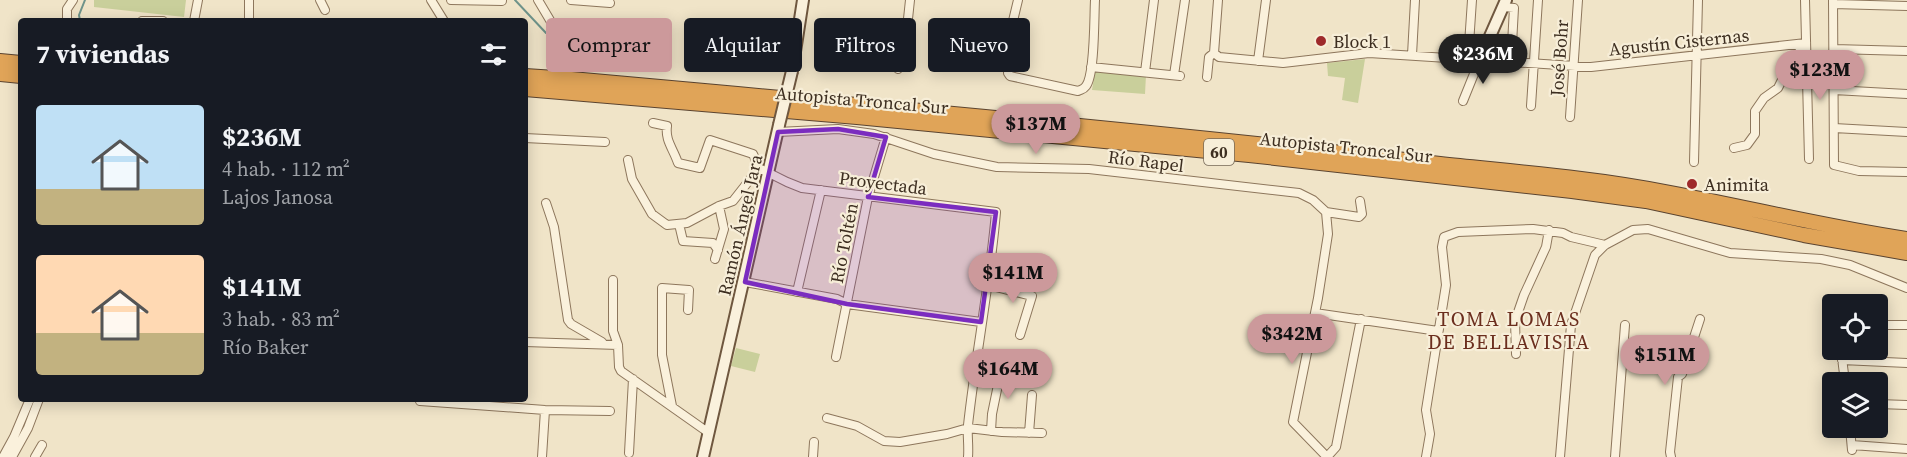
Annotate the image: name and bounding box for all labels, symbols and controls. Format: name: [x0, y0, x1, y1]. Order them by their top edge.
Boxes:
chip: Comprar: [546, 18, 672, 72]
chip: Alquilar: [684, 18, 802, 72]
chip: Filtros: [814, 18, 916, 72]
chip: Nuevo: [928, 18, 1030, 72]
street label: José Bohr: [1544, 18, 1574, 98]
street label: Agustín Cisternas: [1608, 22, 1751, 62]
place label: Block 1: [1333, 29, 1391, 54]
marker: Block 1: [1314, 34, 1328, 48]
pin: $236M: [1441, 34, 1525, 85]
text: 7 viviendas: [36, 36, 170, 72]
icon: filters: [477, 38, 510, 71]
text: $236M: [1452, 39, 1514, 67]
pin: $123M: [1778, 50, 1862, 101]
text: $123M: [1789, 55, 1851, 83]
street label: Autopista Troncal Sur: [775, 80, 950, 120]
pin: $137M: [994, 104, 1078, 155]
text: $137M: [1005, 109, 1067, 137]
text: $236M: [222, 119, 302, 155]
street label: Autopista Troncal Sur: [1258, 126, 1434, 169]
icon: home: [84, 129, 156, 201]
road number: 60: [1204, 139, 1234, 165]
street label: Río Rapel: [1106, 144, 1186, 178]
street label: Ramón Ángel Jara: [712, 151, 769, 298]
text: 4 hab. · 112 m²: [222, 155, 350, 183]
street label: Proyectada: [838, 165, 929, 201]
place label: Animita: [1704, 172, 1770, 197]
marker: Animita: [1685, 177, 1699, 191]
text: Lajos Janosa: [222, 183, 333, 211]
street label: Río Toltén: [824, 201, 864, 285]
pin: $141M: [971, 253, 1055, 304]
text: $141M: [982, 258, 1044, 286]
text: $141M: [222, 269, 302, 305]
icon: home: [84, 279, 156, 351]
map controls: [1822, 294, 1888, 438]
button: locate: [1822, 294, 1888, 360]
text: 3 hab. · 83 m²: [222, 305, 340, 333]
district label: TOMA LOMAS DE BELLAVISTA: [1427, 305, 1591, 356]
pin: $342M: [1250, 314, 1334, 365]
text: $342M: [1261, 319, 1323, 347]
text: Río Baker: [222, 333, 309, 361]
pin: $151M: [1623, 335, 1707, 386]
text: $151M: [1634, 340, 1696, 368]
pin: $164M: [966, 349, 1050, 400]
text: $164M: [977, 354, 1039, 382]
button: layers: [1822, 372, 1888, 438]

